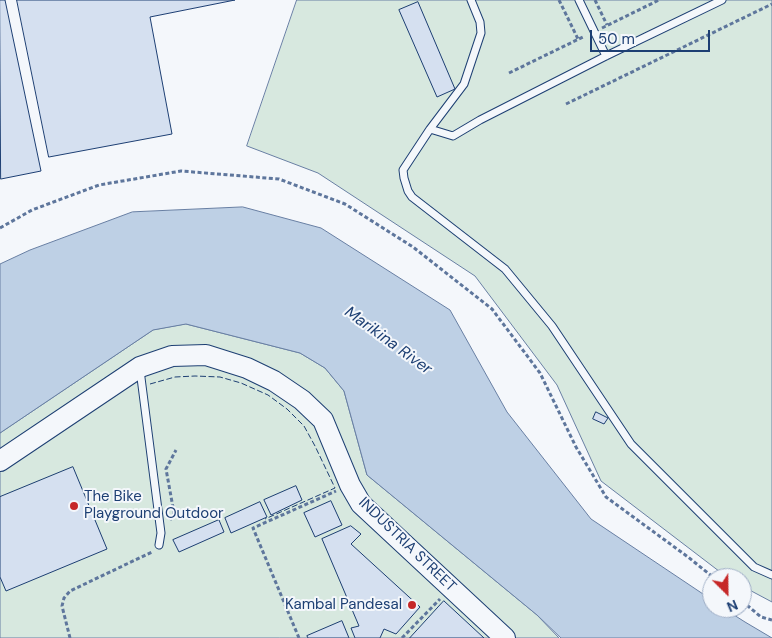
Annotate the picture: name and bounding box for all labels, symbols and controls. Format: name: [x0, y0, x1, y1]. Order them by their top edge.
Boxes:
scale bar: [592, 20, 712, 52]
text: 50 m: [598, 29, 635, 49]
water label: Marikina River: [340, 303, 436, 379]
place label: The Bike Playground Outdoor: [84, 488, 224, 523]
street label: INDUSTRIA STREET: [355, 494, 459, 596]
marker: The Bike Playground Outdoor: [68, 500, 80, 512]
north arrow: [702, 568, 752, 618]
place label: Kambal Pandesal: [285, 596, 402, 614]
text: N: [724, 596, 741, 616]
marker: Kambal Pandesal: [406, 599, 418, 611]

